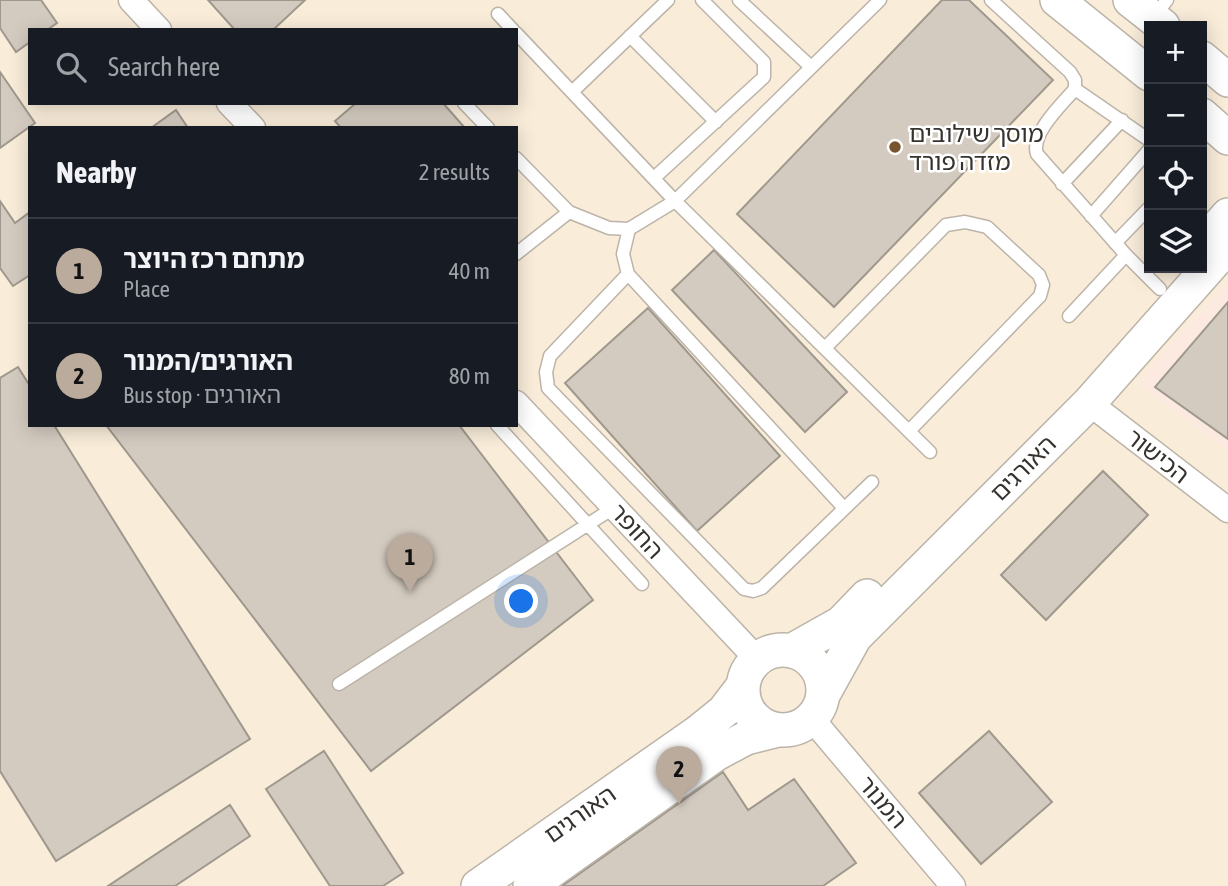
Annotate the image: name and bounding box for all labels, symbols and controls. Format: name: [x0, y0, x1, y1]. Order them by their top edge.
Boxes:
map controls: [1144, 21, 1207, 273]
button: +: [1144, 21, 1207, 84]
search box: [28, 28, 518, 105]
icon: search: [52, 48, 90, 86]
text: Search here: [108, 52, 220, 82]
button: −: [1144, 84, 1207, 147]
place label: מוסך שילובים מזדה פורד: [909, 120, 1044, 175]
marker: מוסך שילובים מזדה פורד: [887, 139, 903, 155]
button: locate: [1144, 147, 1207, 210]
text: Nearby: [56, 155, 136, 189]
text: 2 results: [419, 159, 490, 185]
button: layers: [1144, 210, 1207, 273]
text: מתחם רכז היוצר: [123, 244, 305, 274]
text: 1: [74, 258, 84, 284]
text: 40 m: [449, 258, 490, 284]
text: Place: [123, 276, 170, 302]
text: האורגים/המנור: [123, 346, 293, 376]
text: 2: [74, 363, 84, 389]
text: 80 m: [449, 363, 490, 389]
text: Bus stop · האורגים: [123, 382, 281, 408]
street label: הכישור: [1122, 423, 1194, 489]
street label: האורגים: [985, 430, 1061, 506]
street label: החופר: [605, 498, 669, 564]
pin: 1: [387, 534, 433, 592]
your location: [504, 584, 538, 618]
pin: 2: [656, 746, 702, 804]
street label: המנור: [853, 771, 913, 833]
street label: האורגים: [539, 780, 621, 848]

